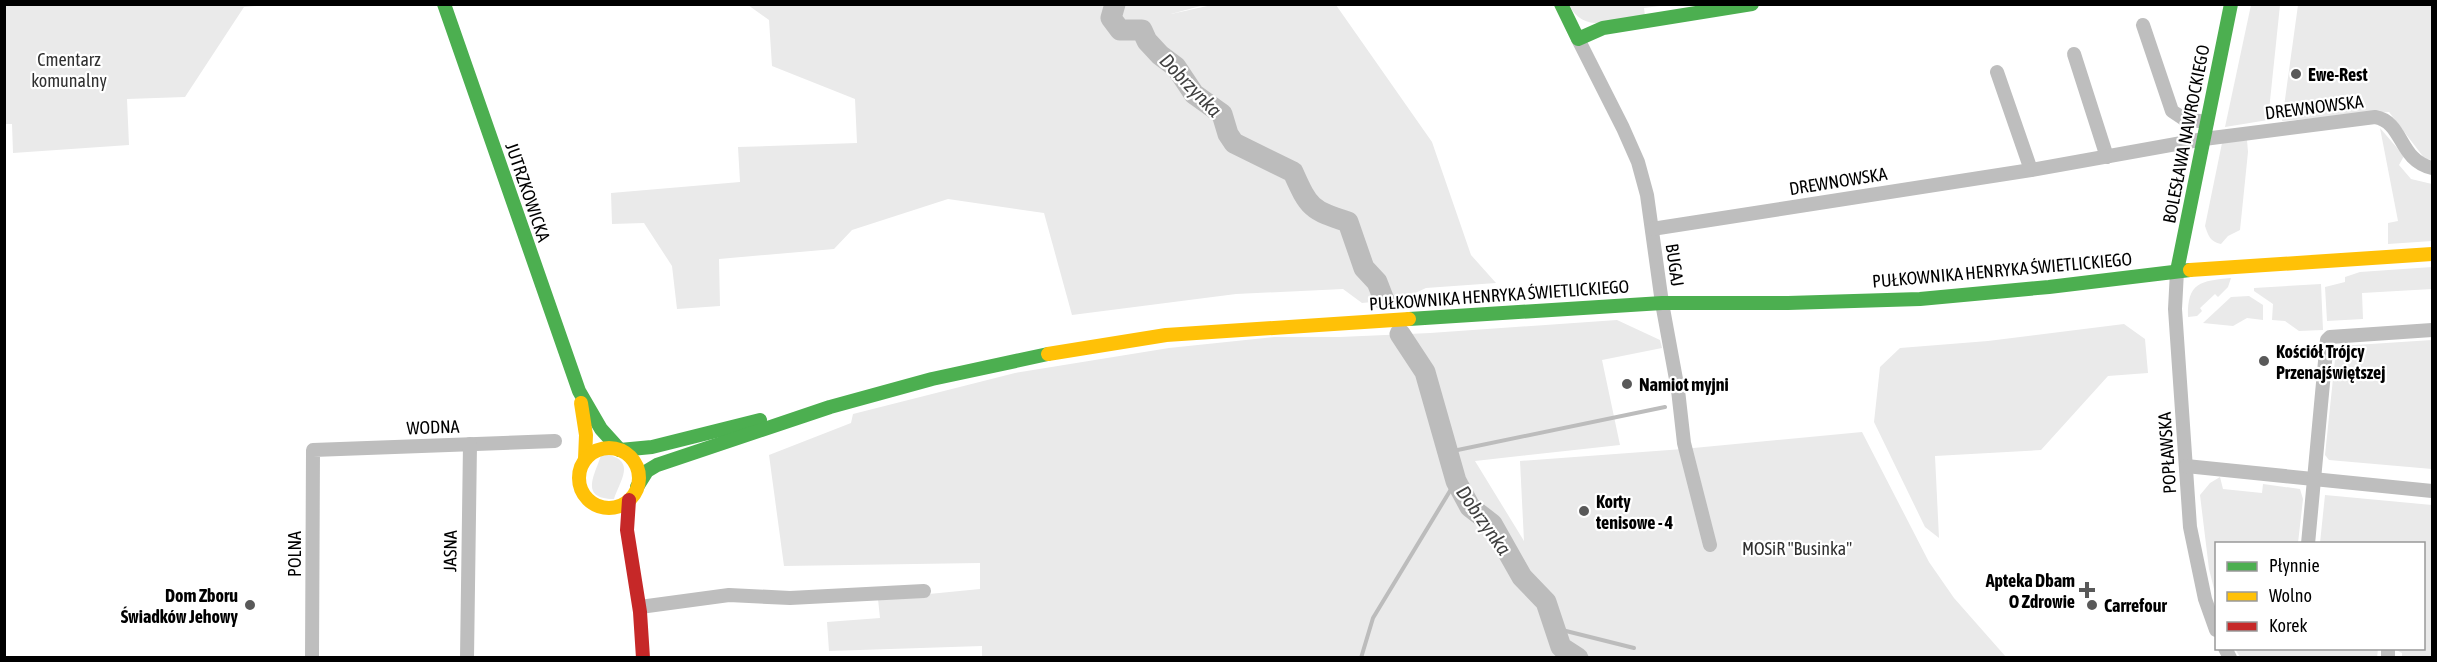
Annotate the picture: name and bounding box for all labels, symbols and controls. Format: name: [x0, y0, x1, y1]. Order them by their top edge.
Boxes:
street label: BOLESŁAWA NAWROCKIEGO: [2158, 43, 2214, 225]
park label: Cmentarz komunalny: [31, 49, 107, 91]
water label: Dobrzynka: [1155, 49, 1227, 121]
place label: Ewe-Rest: [2308, 64, 2368, 85]
marker: Ewe-Rest: [2289, 67, 2303, 81]
street label: DREWNOWSKA: [2264, 91, 2365, 123]
street label: JUTRZKOWICKA: [501, 140, 555, 244]
street label: DREWNOWSKA: [1787, 163, 1889, 199]
street label: BUGAJ: [1662, 242, 1688, 288]
street label: PUŁKOWNIKA HENRYKA ŚWIETLICKIEGO: [1871, 248, 2133, 292]
street label: PUŁKOWNIKA HENRYKA ŚWIETLICKIEGO: [1368, 275, 1630, 315]
place label: Kościół Trójcy Przenajświętszej: [2276, 341, 2385, 383]
marker: Kościół Trójcy Przenajświętszej: [2257, 354, 2271, 368]
place label: Namiot myjni: [1639, 374, 1729, 395]
marker: Namiot myjni: [1620, 377, 1634, 391]
street label: POPŁAWSKA: [2154, 411, 2180, 495]
street label: WODNA: [406, 416, 460, 438]
water label: Dobrzynka: [1452, 481, 1516, 559]
place label: Korty tenisowe - 4: [1595, 491, 1673, 533]
marker: Korty tenisowe - 4: [1577, 504, 1591, 518]
street label: JASNA: [439, 530, 461, 572]
street label: POLNA: [284, 531, 305, 577]
park label: MOSiR "Businka": [1742, 538, 1852, 559]
legend: [2215, 542, 2425, 650]
text: Płynnie: [2269, 555, 2320, 576]
place label: Apteka Dbam O Zdrowie: [1985, 570, 2075, 612]
marker: Apteka Dbam O Zdrowie: [2080, 583, 2094, 597]
place label: Dom Zboru Świadków Jehowy: [121, 585, 239, 627]
text: Wolno: [2269, 585, 2312, 606]
place label: Carrefour: [2104, 595, 2167, 616]
marker: Dom Zboru Świadków Jehowy: [243, 598, 257, 612]
marker: Carrefour: [2085, 598, 2099, 612]
text: Korek: [2269, 615, 2307, 636]

